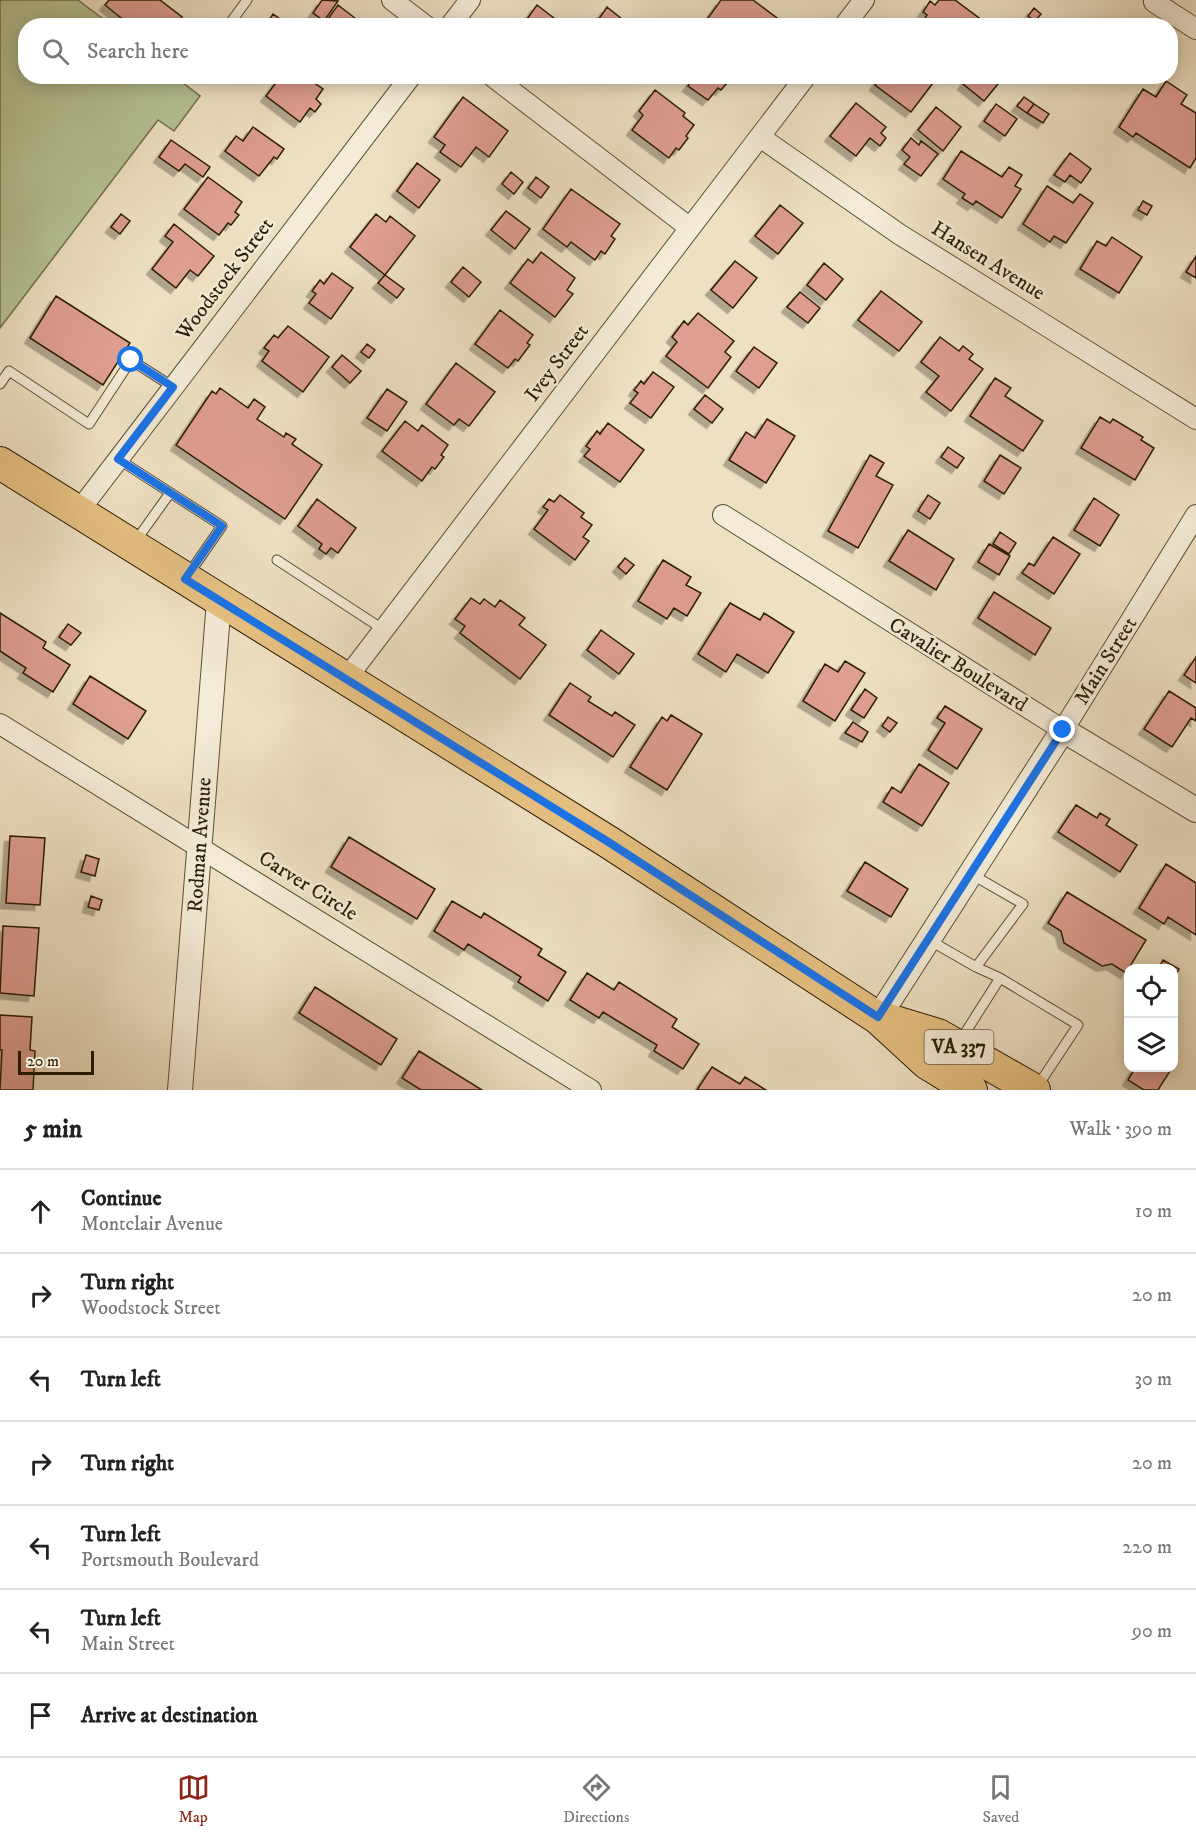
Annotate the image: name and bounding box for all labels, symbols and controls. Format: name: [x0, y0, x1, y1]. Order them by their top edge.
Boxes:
search box: [18, 18, 1178, 84]
icon: search: [39, 35, 72, 68]
text: Search here: [87, 38, 189, 65]
street label: Woodstock Street: [170, 212, 280, 346]
street label: Hansen Avenue: [926, 216, 1050, 306]
street label: Ivey Street: [519, 319, 595, 407]
route start: [117, 346, 143, 372]
street label: Cavalier Boulevard: [884, 612, 1033, 718]
street label: Main Street: [1069, 612, 1143, 710]
route end: [1049, 716, 1075, 742]
street label: Rodman Avenue: [182, 776, 218, 913]
street label: Carver Circle: [254, 845, 363, 927]
map controls: [1124, 964, 1178, 1072]
button: locate: [1124, 964, 1178, 1018]
button: layers: [1124, 1018, 1178, 1072]
road number: VA 337: [924, 1030, 994, 1064]
scale bar: [18, 1048, 94, 1076]
text: 20 m: [27, 1051, 59, 1071]
text: 5 min: [24, 1113, 82, 1146]
text: Walk · 390 m: [1070, 1117, 1172, 1142]
text: Continue: [81, 1185, 162, 1212]
icon: ahead: [24, 1195, 57, 1228]
text: 10 m: [1135, 1199, 1172, 1224]
text: Montclair Avenue: [81, 1212, 223, 1237]
text: Turn right: [81, 1269, 174, 1296]
icon: right: [24, 1279, 57, 1312]
text: 20 m: [1132, 1283, 1172, 1308]
text: Woodstock Street: [81, 1296, 221, 1321]
icon: left: [24, 1363, 57, 1396]
text: Turn left: [81, 1366, 161, 1393]
text: 30 m: [1134, 1367, 1172, 1392]
icon: right: [24, 1447, 57, 1480]
text: Turn right: [81, 1450, 174, 1477]
text: 20 m: [1132, 1451, 1172, 1476]
text: Turn left: [81, 1521, 161, 1548]
icon: left: [24, 1531, 57, 1564]
text: 220 m: [1122, 1535, 1172, 1560]
text: Portsmouth Boulevard: [81, 1548, 259, 1573]
text: Turn left: [81, 1605, 161, 1632]
icon: left: [24, 1615, 57, 1648]
text: 90 m: [1132, 1619, 1172, 1644]
text: Main Street: [81, 1632, 175, 1657]
icon: arrive: [24, 1699, 57, 1732]
text: Arrive at destination: [81, 1702, 258, 1729]
tab: Map: [177, 1771, 210, 1827]
tab: Directions: [563, 1771, 629, 1827]
tab: Saved: [983, 1771, 1019, 1827]

